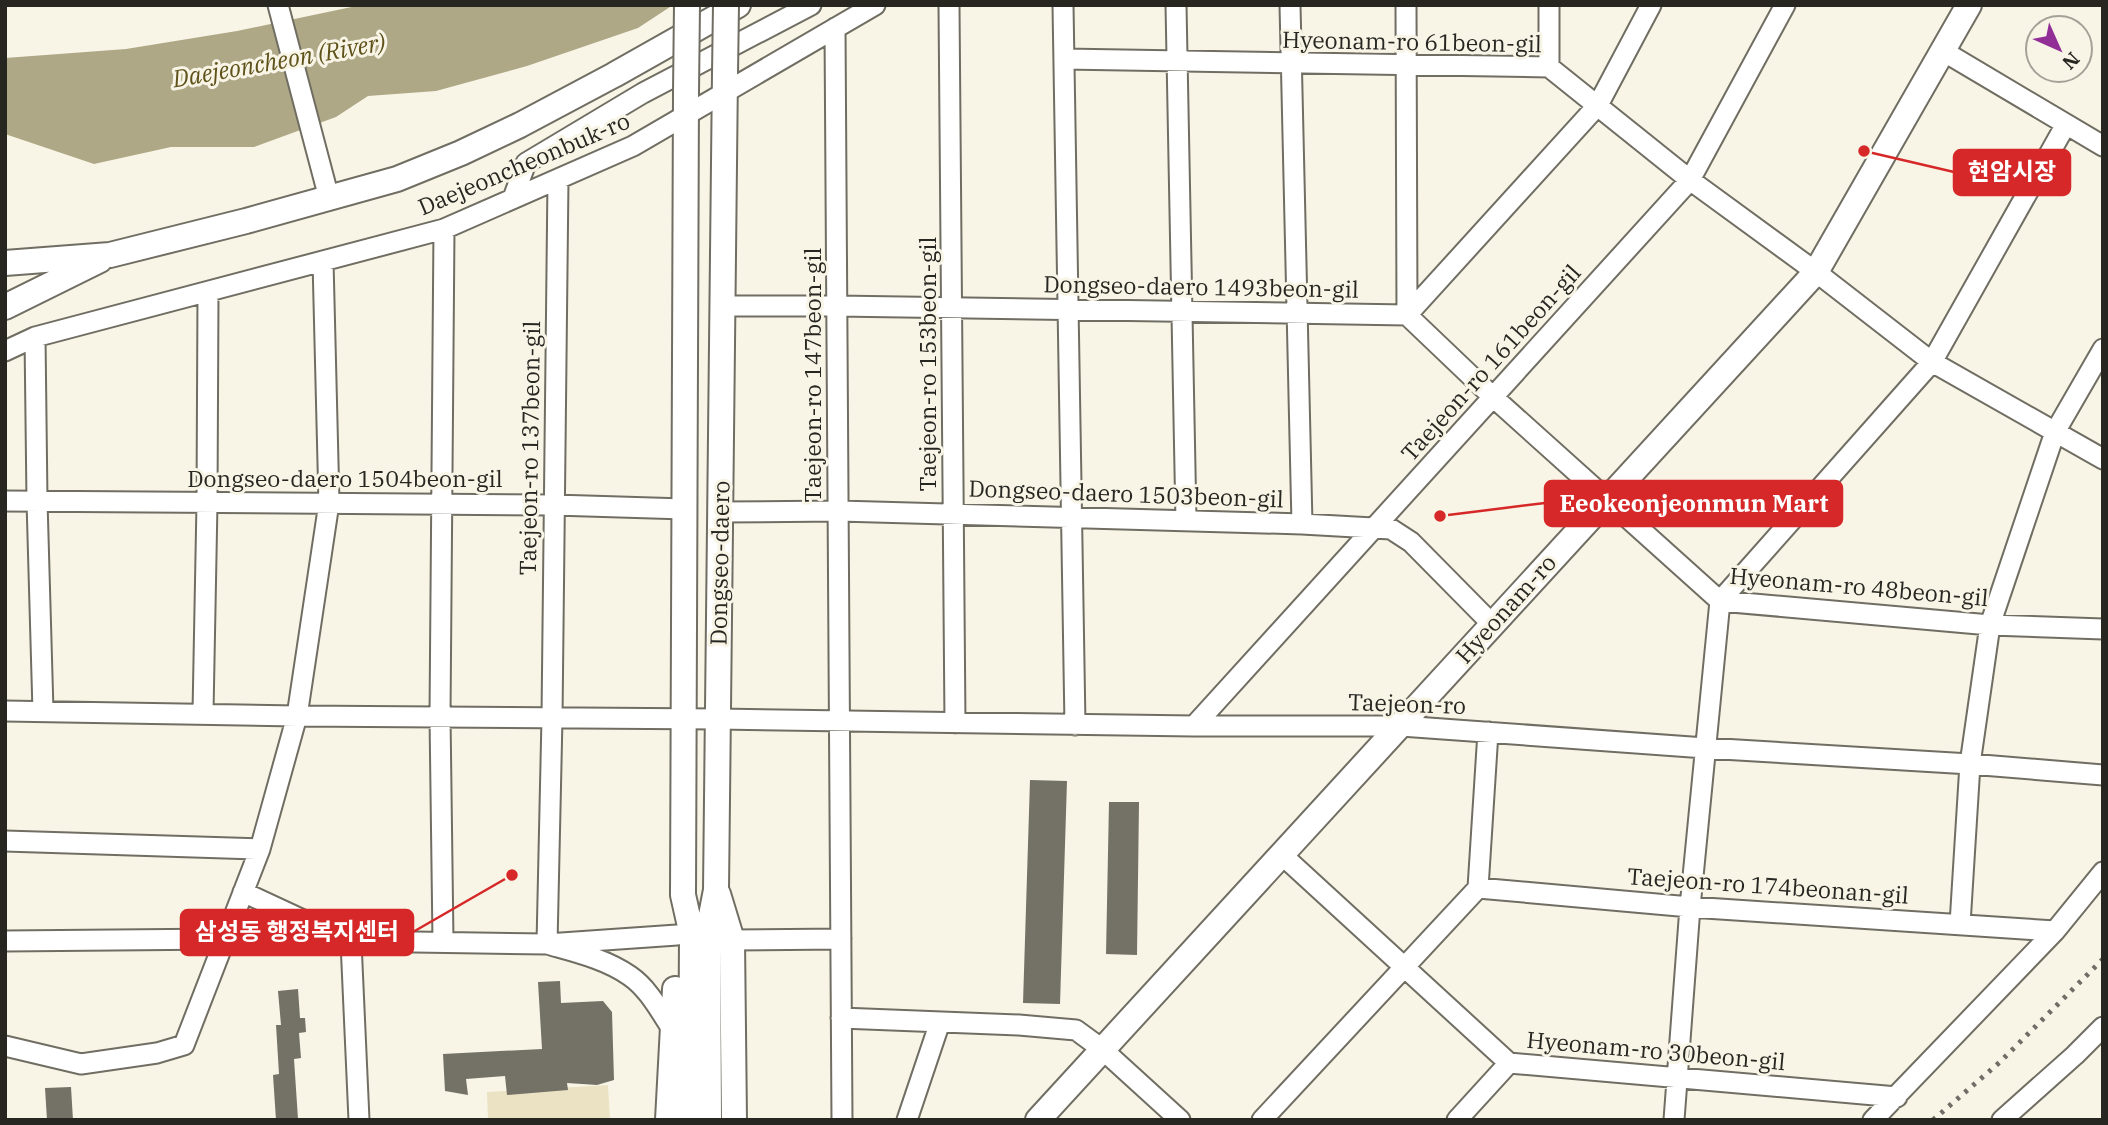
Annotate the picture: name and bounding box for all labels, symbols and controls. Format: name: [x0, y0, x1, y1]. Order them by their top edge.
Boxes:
north arrow: [2024, 14, 2094, 84]
street label: Hyeonam-ro 61beon-gil: [1282, 24, 1542, 58]
water label: Daejeoncheon (River): [169, 26, 388, 95]
text: N: [2057, 47, 2085, 75]
street label: Daejeoncheonbuk-ro: [413, 105, 634, 221]
callout: 현암시장: [1954, 150, 2070, 195]
text: 현암시장: [1968, 155, 2056, 187]
street label: Taejeon-ro 153beon-gil: [912, 237, 942, 491]
street label: Taejeon-ro 147beon-gil: [797, 248, 827, 502]
street label: Taejeon-ro 161beon-gil: [1394, 258, 1587, 467]
street label: Dongseo-daero 1493beon-gil: [1043, 268, 1359, 304]
street label: Taejeon-ro 137beon-gil: [512, 320, 546, 576]
street label: Dongseo-daero 1504beon-gil: [187, 463, 503, 493]
street label: Dongseo-daero 1503beon-gil: [968, 473, 1284, 513]
street label: Dongseo-daero: [703, 480, 735, 646]
callout: Eeokeonjeonmun Mart: [1545, 481, 1842, 526]
text: Eeokeonjeonmun Mart: [1560, 487, 1828, 519]
street label: Hyeonam-ro: [1448, 547, 1562, 669]
street label: Hyeonam-ro 48beon-gil: [1728, 560, 1990, 612]
street label: Taejeon-ro: [1347, 686, 1467, 720]
street label: Taejeon-ro 174beonan-gil: [1626, 860, 1910, 910]
callout: 삼성동 행정복지센터: [181, 910, 413, 955]
text: 삼성동 행정복지센터: [195, 915, 399, 947]
street label: Hyeonam-ro 30beon-gil: [1525, 1024, 1787, 1076]

